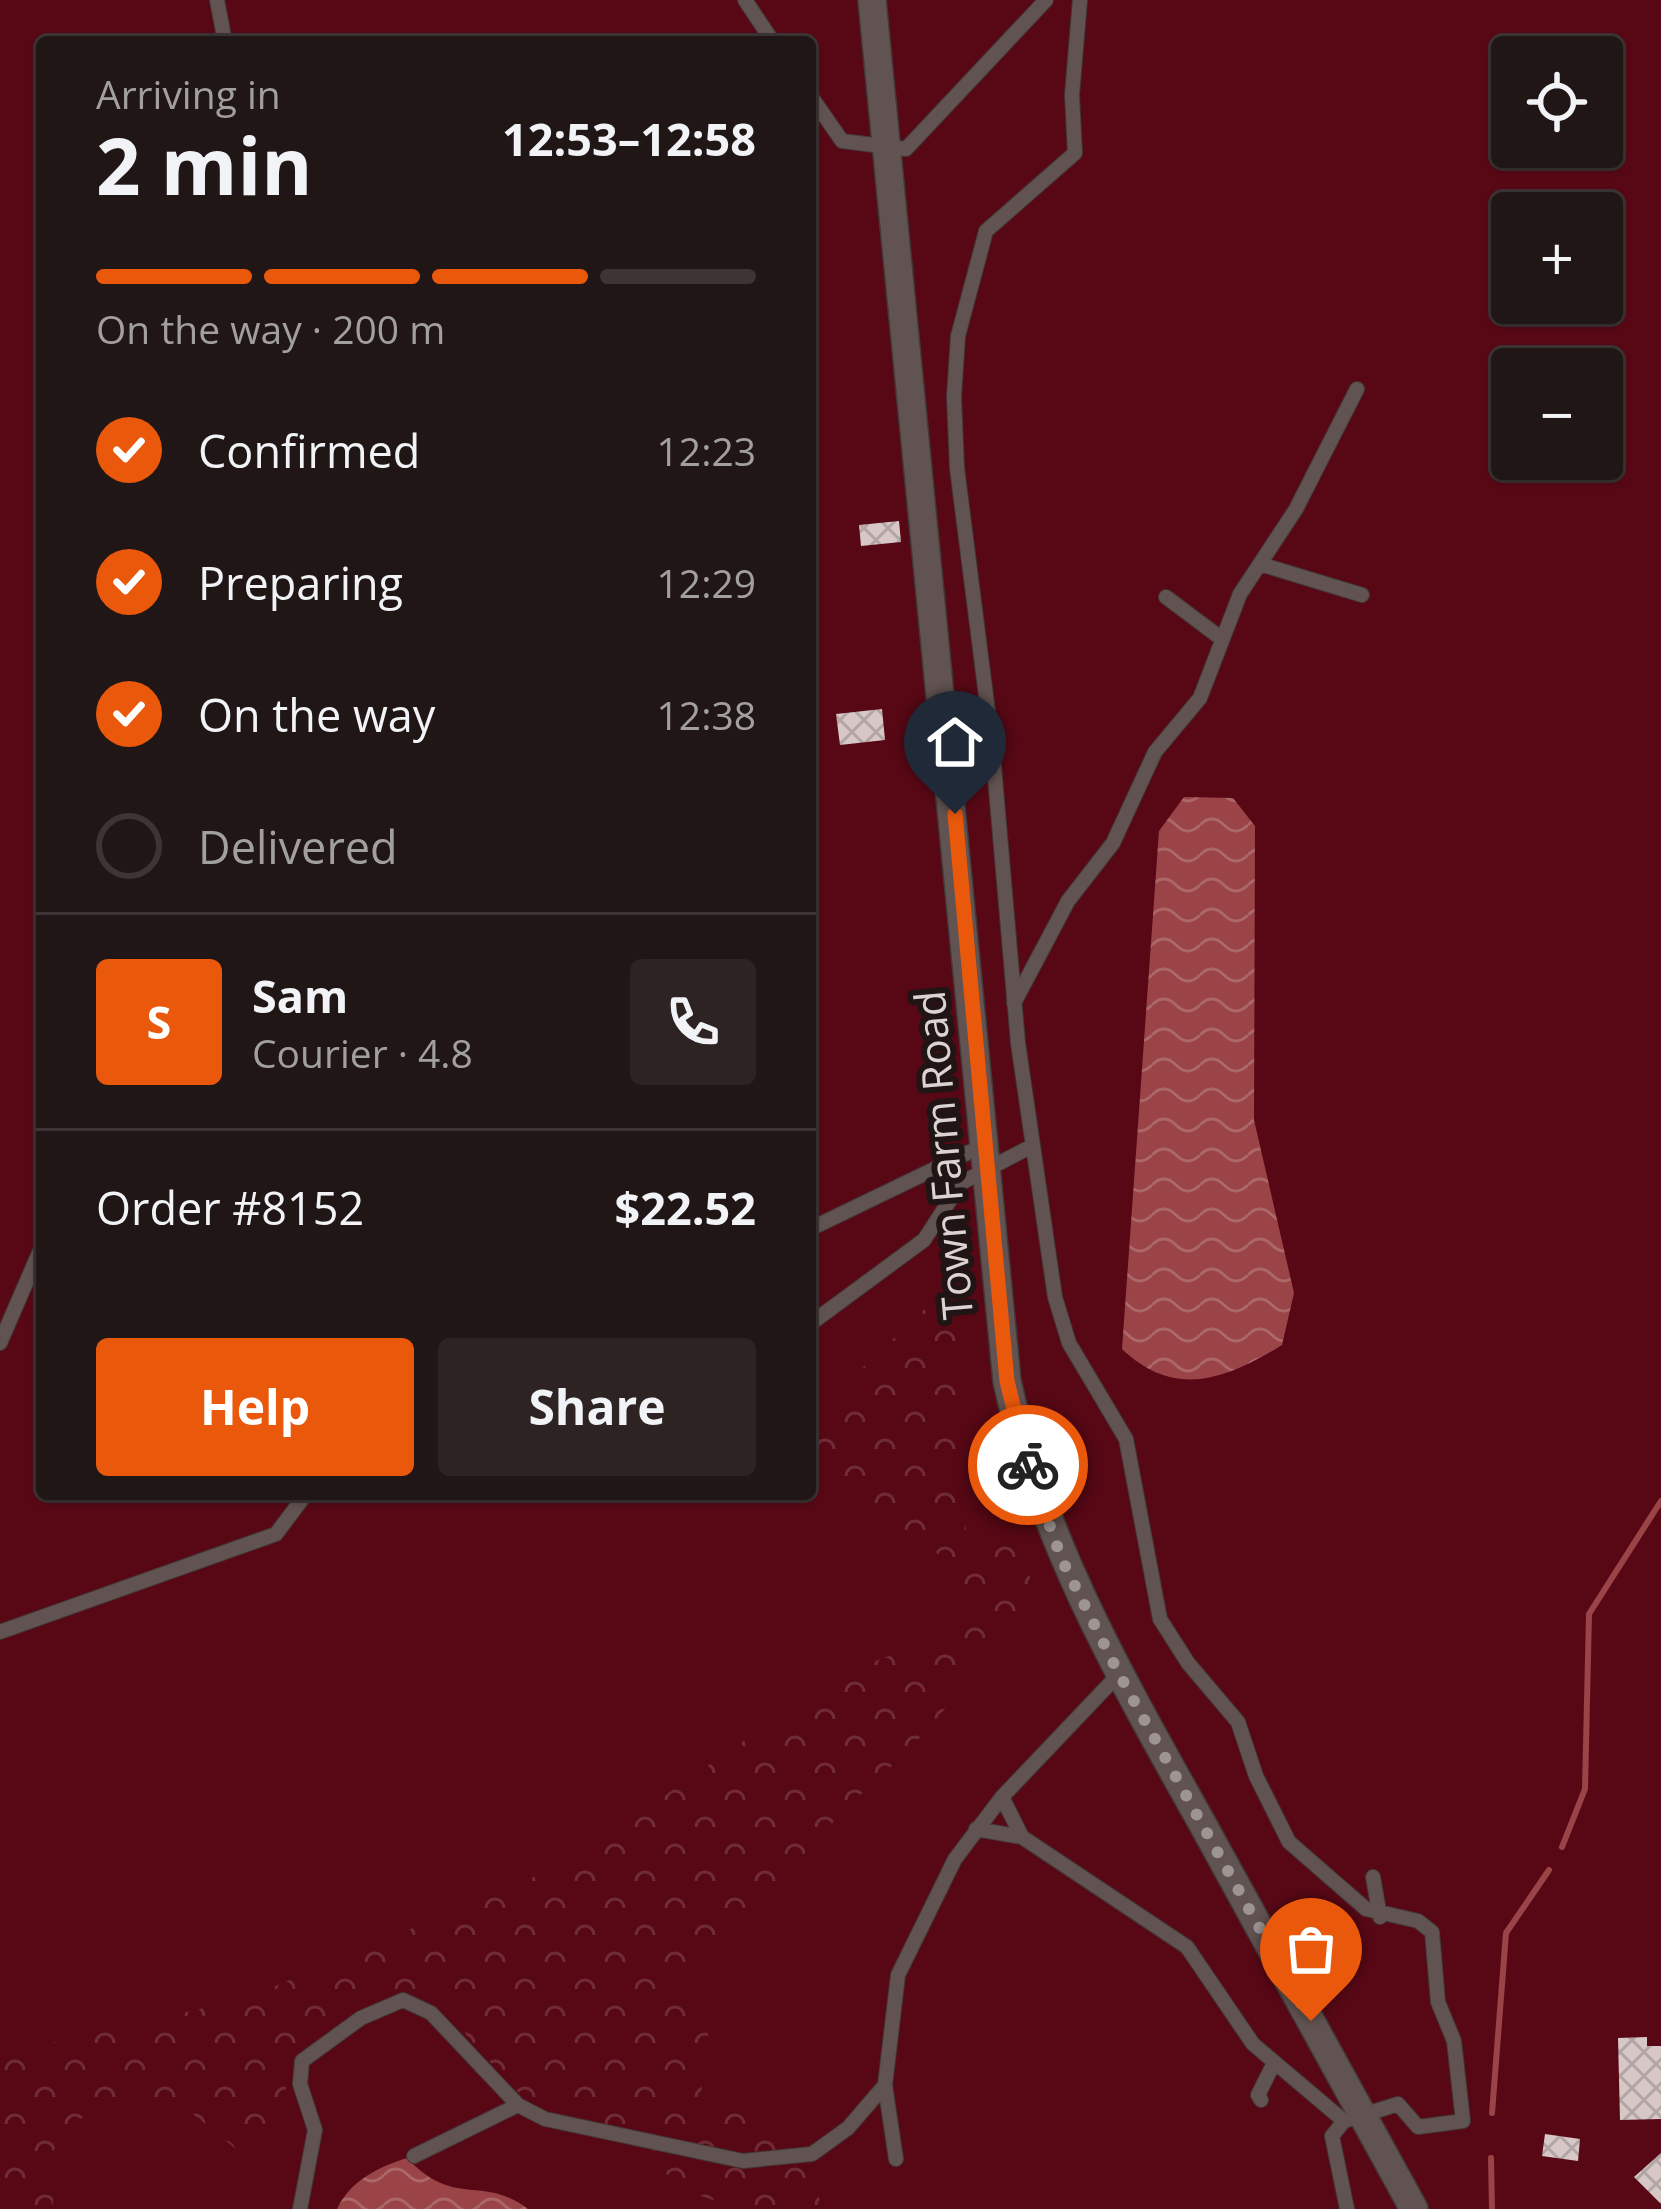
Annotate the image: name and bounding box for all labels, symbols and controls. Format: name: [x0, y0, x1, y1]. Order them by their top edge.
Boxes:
map controls: [1491, 36, 1623, 480]
button: locate: [1491, 36, 1623, 168]
text: Arriving in: [96, 67, 281, 120]
text: 12:53–12:58: [502, 108, 756, 169]
text: 2 min: [96, 112, 313, 218]
button: +: [1491, 192, 1623, 324]
text: On the way · 200 m: [96, 302, 445, 355]
button: −: [1491, 348, 1623, 480]
icon: check: [96, 417, 162, 483]
text: Confirmed: [198, 420, 420, 481]
text: 12:23: [657, 424, 756, 477]
icon: check: [96, 549, 162, 615]
text: Preparing: [198, 552, 403, 613]
text: 12:29: [657, 556, 756, 609]
icon: check: [96, 681, 162, 747]
text: On the way: [198, 684, 435, 745]
text: 12:38: [657, 688, 756, 741]
pin: [904, 691, 1006, 814]
icon: home: [922, 709, 988, 775]
text: Delivered: [198, 816, 398, 877]
button: phone: [630, 959, 756, 1085]
text: Sam: [252, 965, 348, 1026]
street label: Town Farm Road: [900, 988, 985, 1322]
text: S: [147, 991, 171, 1052]
text: Courier · 4.8: [252, 1026, 473, 1079]
text: Order #8152: [96, 1177, 364, 1238]
text: $22.52: [615, 1177, 756, 1238]
button: Help: [96, 1338, 414, 1476]
button: Share: [438, 1338, 756, 1476]
courier: [968, 1405, 1088, 1525]
icon: bike: [995, 1432, 1061, 1498]
pin: [1260, 1898, 1362, 2021]
icon: bag: [1278, 1916, 1344, 1982]

